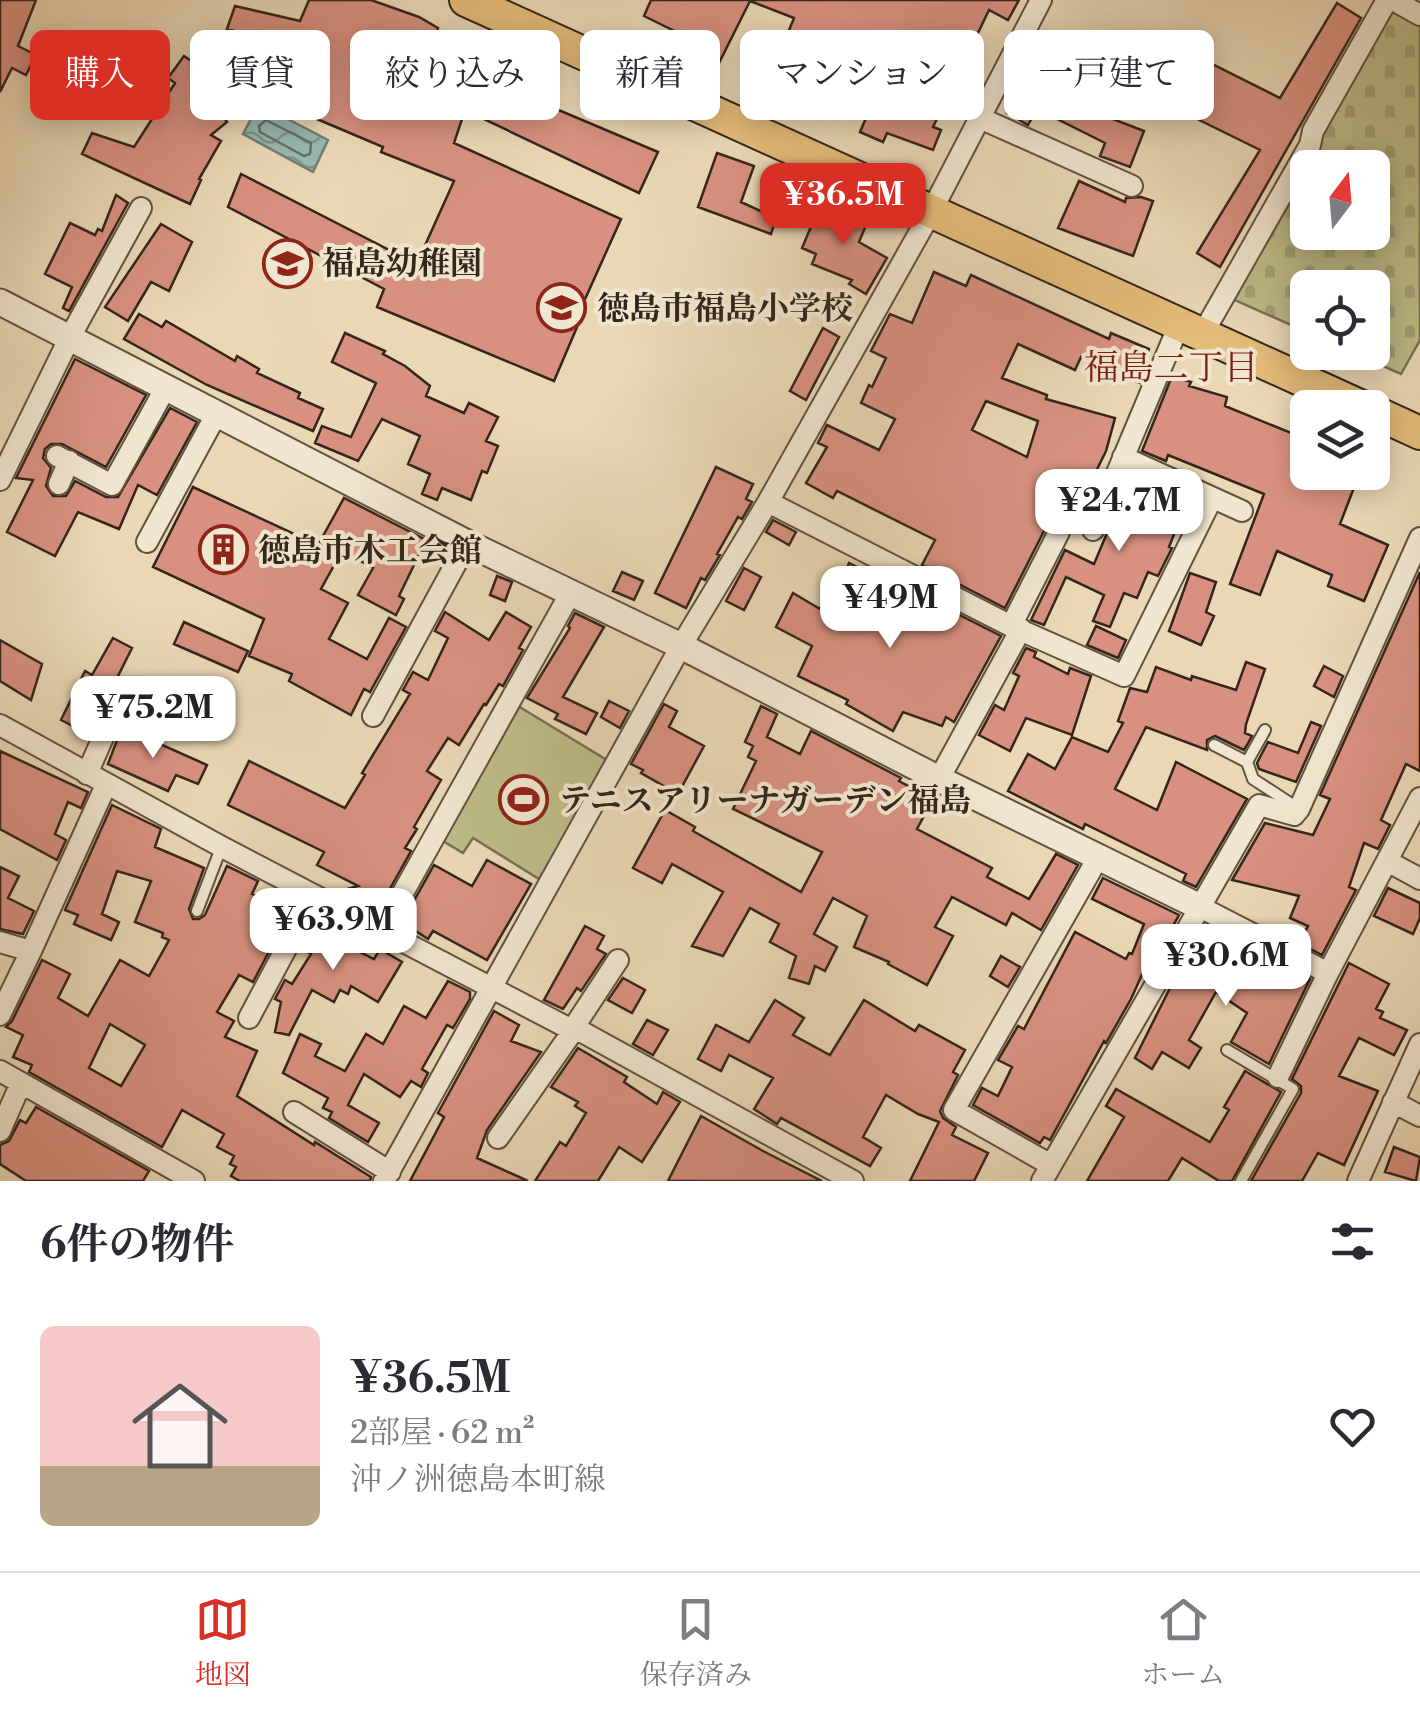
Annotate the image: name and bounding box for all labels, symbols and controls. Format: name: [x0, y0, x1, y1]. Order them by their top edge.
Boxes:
chip: 購入: [30, 30, 170, 120]
chip: 賃貸: [190, 30, 330, 120]
chip: 絞り込み: [350, 30, 560, 120]
chip: 新着: [580, 30, 720, 120]
chip: マンション: [740, 30, 984, 120]
chip: 一戸建て: [1004, 30, 1214, 120]
north arrow: [1290, 150, 1390, 250]
map controls: [1290, 150, 1390, 490]
pin: ¥36.5M: [762, 163, 924, 248]
text: ¥36.5M: [782, 175, 904, 215]
school or university icon: 福島幼稚園: [261, 237, 313, 289]
place label: 福島幼稚園: [322, 244, 482, 284]
button: locate: [1290, 270, 1390, 370]
school or university icon: 徳島市福島小学校: [536, 282, 588, 334]
place label: 徳島市福島小学校: [597, 289, 853, 329]
district label: 福島二丁目: [1083, 347, 1259, 390]
button: layers: [1290, 390, 1390, 490]
pin: ¥24.7M: [1038, 469, 1200, 554]
text: ¥24.7M: [1057, 481, 1181, 521]
building icon: 徳島市木工会館: [197, 524, 249, 576]
place label: 徳島市木工会館: [258, 531, 482, 571]
pin: ¥49M: [831, 566, 949, 651]
text: ¥49M: [842, 578, 938, 618]
pin: ¥75.2M: [72, 676, 234, 761]
text: ¥75.2M: [93, 688, 213, 728]
sports icon: テニスアリーナガーデン福島: [498, 774, 550, 826]
place label: テニスアリーナガーデン福島: [559, 781, 971, 821]
pin: ¥63.9M: [252, 888, 414, 973]
text: ¥63.9M: [272, 900, 394, 940]
pin: ¥30.6M: [1145, 924, 1307, 1009]
text: ¥30.6M: [1163, 936, 1289, 976]
icon: filters: [1325, 1214, 1380, 1269]
text: 6件の物件: [40, 1219, 234, 1272]
text: ¥36.5M: [350, 1353, 510, 1406]
icon: home: [120, 1366, 240, 1486]
icon: heart: [1325, 1399, 1380, 1454]
text: 2部屋 · 62 m²: [350, 1413, 534, 1453]
text: 沖ノ洲徳島本町線: [350, 1460, 606, 1500]
tab: 地図: [195, 1592, 251, 1693]
tab: 保存済み: [640, 1592, 752, 1693]
tab: ホーム: [1141, 1592, 1225, 1693]

